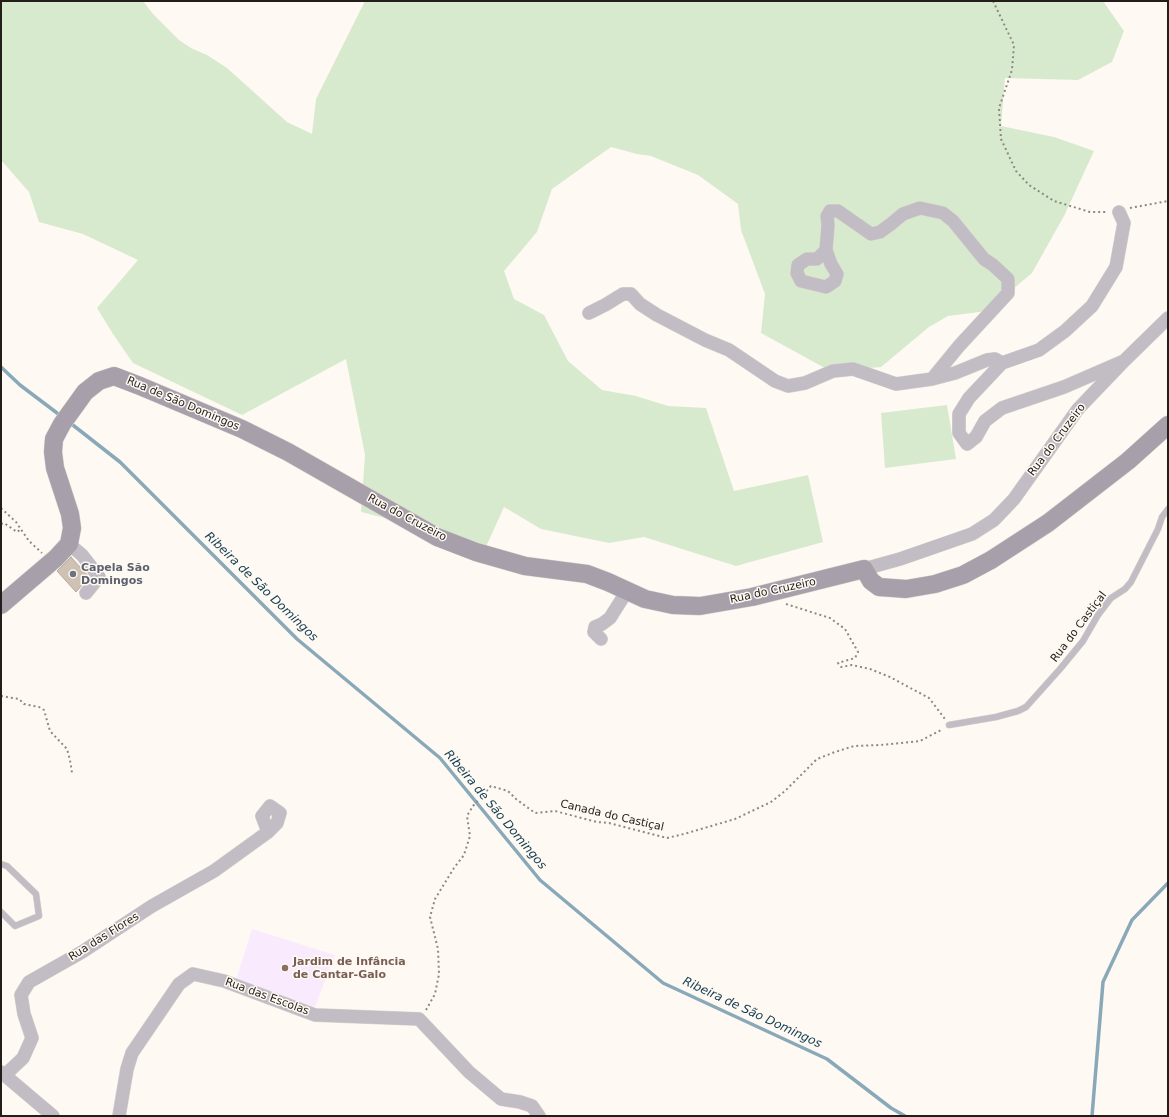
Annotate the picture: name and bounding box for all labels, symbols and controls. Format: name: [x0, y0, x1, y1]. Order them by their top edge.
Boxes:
street label: Rua de São Domingos: [125, 374, 241, 434]
street label: Rua do Cruzeiro: [1025, 401, 1089, 479]
street label: Rua do Cruzeiro: [365, 492, 449, 544]
water label: Ribeira de São Domingos: [202, 529, 320, 645]
place label: Capela São Domingos: [81, 561, 150, 587]
marker: Capela São Domingos: [68, 569, 78, 579]
street label: Rua do Cruzeiro: [729, 575, 817, 607]
street label: Rua do Castiçal: [1048, 589, 1110, 665]
water label: Ribeira de São Domingos: [441, 747, 549, 873]
street label: Canada do Castiçal: [559, 798, 665, 834]
street label: Rua das Flores: [66, 910, 142, 964]
place label: Jardim de Infância de Cantar-Galo: [293, 955, 406, 981]
marker: Jardim de Infância de Cantar-Galo: [280, 963, 290, 973]
water label: Ribeira de São Domingos: [680, 974, 824, 1052]
street label: Rua das Escolas: [223, 976, 311, 1018]

